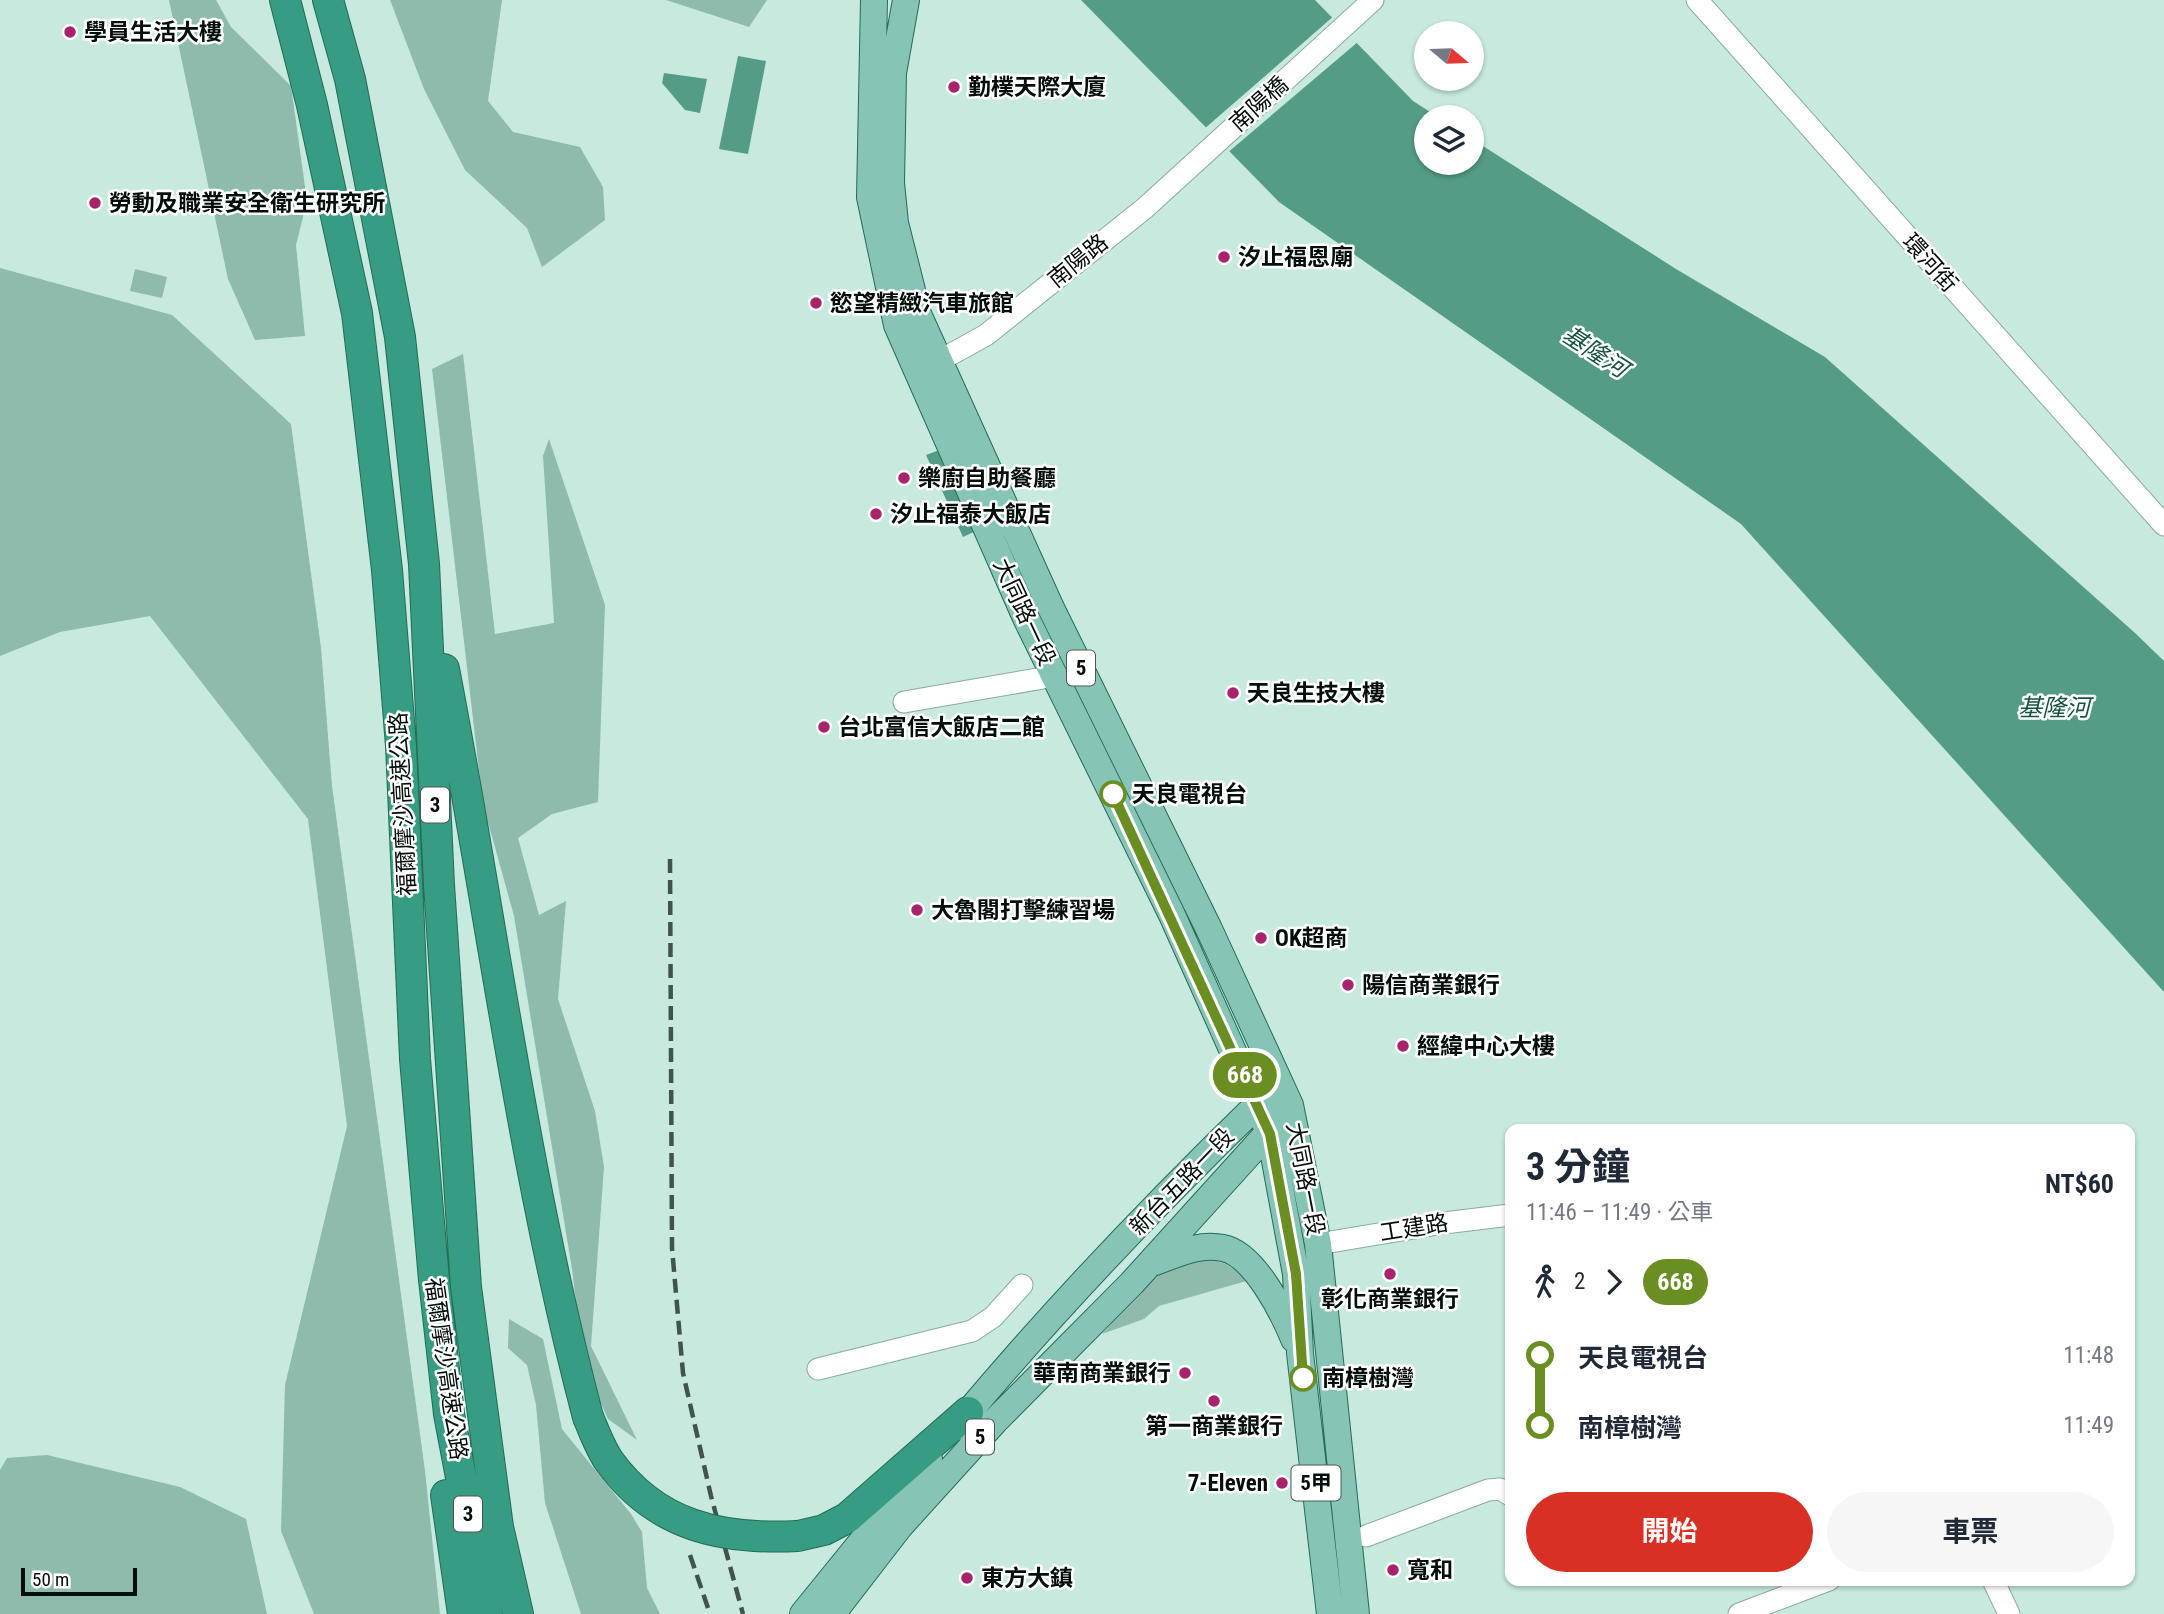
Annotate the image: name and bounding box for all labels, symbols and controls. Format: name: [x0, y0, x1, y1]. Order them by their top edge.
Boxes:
place label: 學員生活大樓: [84, 19, 222, 46]
north arrow: [1414, 21, 1484, 91]
map controls: [1414, 21, 1484, 175]
marker: 學員生活大樓: [62, 24, 78, 40]
street label: 南陽橋: [1224, 71, 1294, 137]
place label: 勤樸天際大廈: [968, 74, 1106, 101]
marker: 勤樸天際大廈: [946, 79, 962, 95]
button: layers: [1414, 105, 1484, 175]
place label: 勞動及職業安全衛生研究所: [109, 190, 385, 217]
marker: 勞動及職業安全衛生研究所: [87, 195, 103, 211]
street label: 環河街: [1897, 228, 1963, 298]
street label: 南陽路: [1043, 229, 1113, 293]
place label: 汐止福恩廟: [1238, 244, 1353, 271]
marker: 汐止福恩廟: [1216, 249, 1232, 265]
place label: 慾望精緻汽車旅館: [830, 290, 1014, 317]
marker: 慾望精緻汽車旅館: [808, 295, 824, 311]
water label: 基隆河: [1557, 321, 1636, 386]
place label: 樂廚自助餐廳: [918, 465, 1056, 492]
marker: 樂廚自助餐廳: [896, 470, 912, 486]
place label: 汐止福泰大飯店: [890, 501, 1051, 528]
marker: 汐止福泰大飯店: [868, 506, 884, 522]
street label: 大同路一段: [987, 554, 1061, 670]
road number: 5: [1067, 650, 1095, 686]
place label: 天良生技大樓: [1247, 680, 1385, 707]
marker: 天良生技大樓: [1225, 685, 1241, 701]
water label: 基隆河: [2018, 694, 2094, 722]
street label: 福爾摩沙高速公路: [385, 711, 421, 897]
place label: 台北富信大飯店二館: [838, 714, 1045, 741]
marker: 台北富信大飯店二館: [816, 719, 832, 735]
marker: 天良電視台: [1100, 781, 1126, 807]
place label: 天良電視台: [1132, 781, 1247, 808]
road number: 3: [421, 788, 449, 822]
place label: 大魯閣打擊練習場: [931, 897, 1115, 924]
marker: 大魯閣打擊練習場: [909, 902, 925, 918]
place label: OK超商: [1275, 925, 1348, 952]
marker: OK超商: [1253, 930, 1269, 946]
place label: 陽信商業銀行: [1362, 972, 1500, 999]
marker: 陽信商業銀行: [1340, 977, 1356, 993]
place label: 經緯中心大樓: [1417, 1033, 1555, 1060]
marker: 經緯中心大樓: [1395, 1038, 1411, 1054]
line badge: 668: [1205, 1052, 1285, 1098]
text: 668: [1227, 1061, 1263, 1089]
street label: 大同路一段: [1281, 1120, 1329, 1238]
street label: 新台五路一段: [1124, 1123, 1240, 1241]
text: 3 分鐘: [1526, 1145, 1630, 1189]
text: NT$60: [2045, 1169, 2114, 1199]
text: 11:46 – 11:49 · 公車: [1526, 1199, 1713, 1226]
street label: 工建路: [1378, 1209, 1450, 1247]
icon: walk: [1526, 1263, 1564, 1301]
icon: forward: [1595, 1263, 1633, 1301]
marker: 彰化商業銀行: [1382, 1266, 1398, 1282]
text: 2: [1574, 1268, 1585, 1295]
text: 668: [1657, 1268, 1694, 1296]
street label: 福爾摩沙高速公路: [420, 1276, 472, 1462]
place label: 彰化商業銀行: [1321, 1286, 1459, 1313]
text: 11:48: [2063, 1342, 2114, 1369]
text: 天良電視台: [1578, 1343, 1708, 1373]
place label: 華南商業銀行: [1033, 1360, 1171, 1387]
marker: 華南商業銀行: [1177, 1365, 1193, 1381]
marker: 南樟樹灣: [1290, 1365, 1316, 1391]
place label: 南樟樹灣: [1322, 1365, 1414, 1392]
marker: 第一商業銀行: [1206, 1393, 1222, 1409]
text: 11:49: [2063, 1412, 2114, 1439]
place label: 第一商業銀行: [1145, 1413, 1283, 1440]
text: 南樟樹灣: [1578, 1413, 1682, 1443]
road number: 5: [966, 1420, 994, 1454]
road number: 5甲: [1292, 1466, 1340, 1500]
place label: 7-Eleven: [1188, 1470, 1268, 1497]
marker: 7-Eleven: [1274, 1475, 1290, 1491]
button: 開始: [1526, 1492, 1813, 1572]
button: 車票: [1827, 1492, 2114, 1572]
road number: 3: [454, 1496, 482, 1532]
place label: 寬和: [1407, 1557, 1453, 1584]
marker: 寬和: [1385, 1562, 1401, 1578]
scale bar: [21, 1565, 136, 1597]
place label: 東方大鎮: [981, 1565, 1073, 1592]
text: 50 m: [32, 1568, 69, 1591]
marker: 東方大鎮: [959, 1570, 975, 1586]

